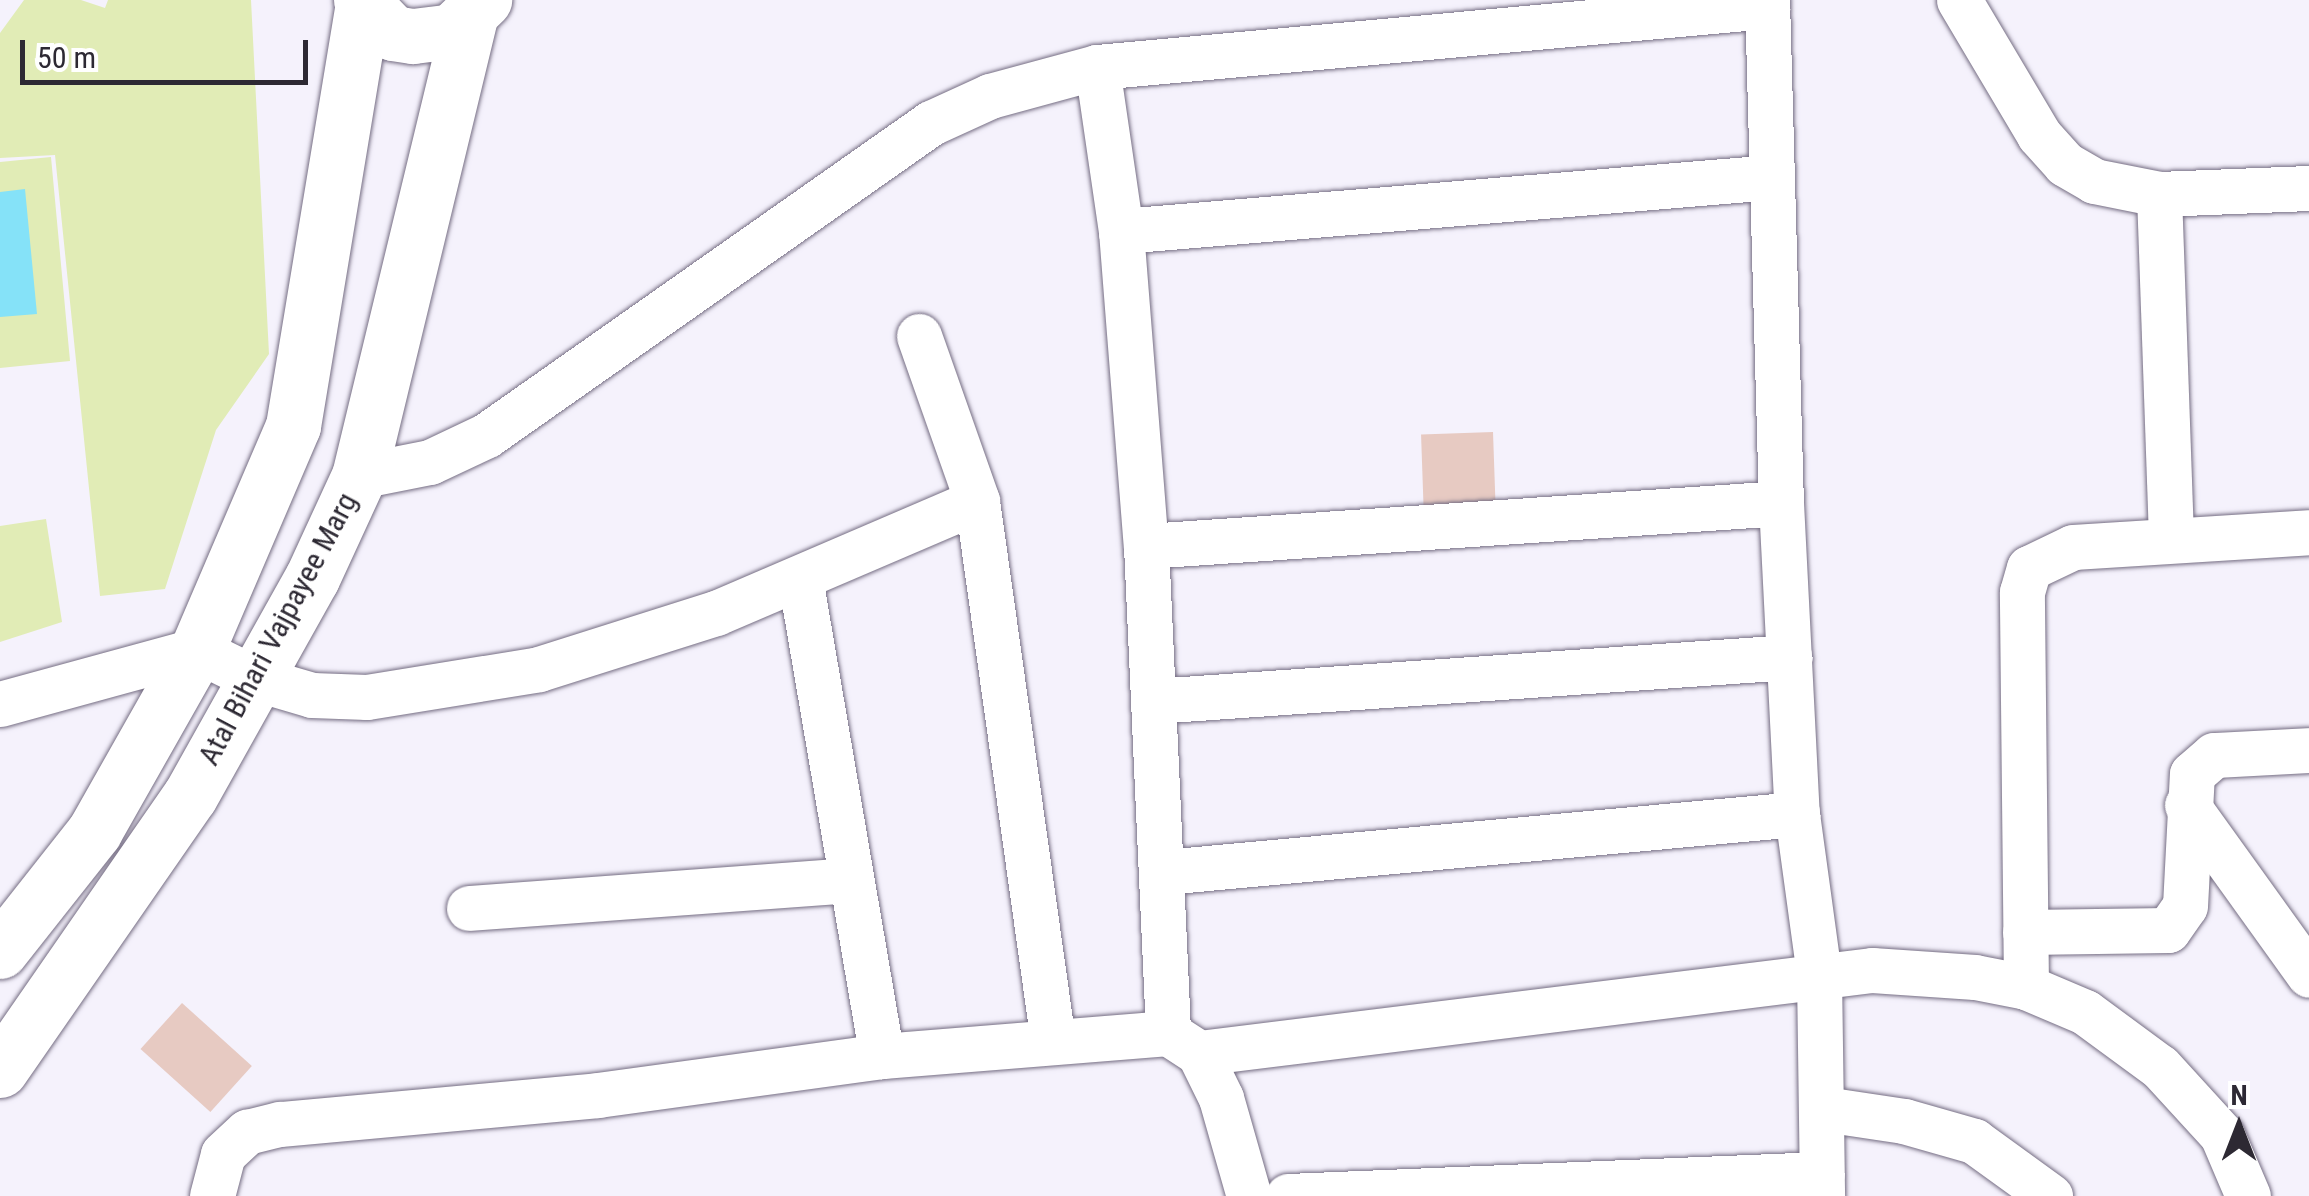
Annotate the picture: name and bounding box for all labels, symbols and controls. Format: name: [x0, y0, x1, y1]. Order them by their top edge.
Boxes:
scale bar: [25, 20, 312, 82]
text: 50 m: [37, 40, 96, 75]
street label: Atal Bihari Vajpayee Marg: [191, 487, 365, 771]
north arrow: [2189, 1076, 2289, 1176]
text: N: [2230, 1079, 2248, 1112]

